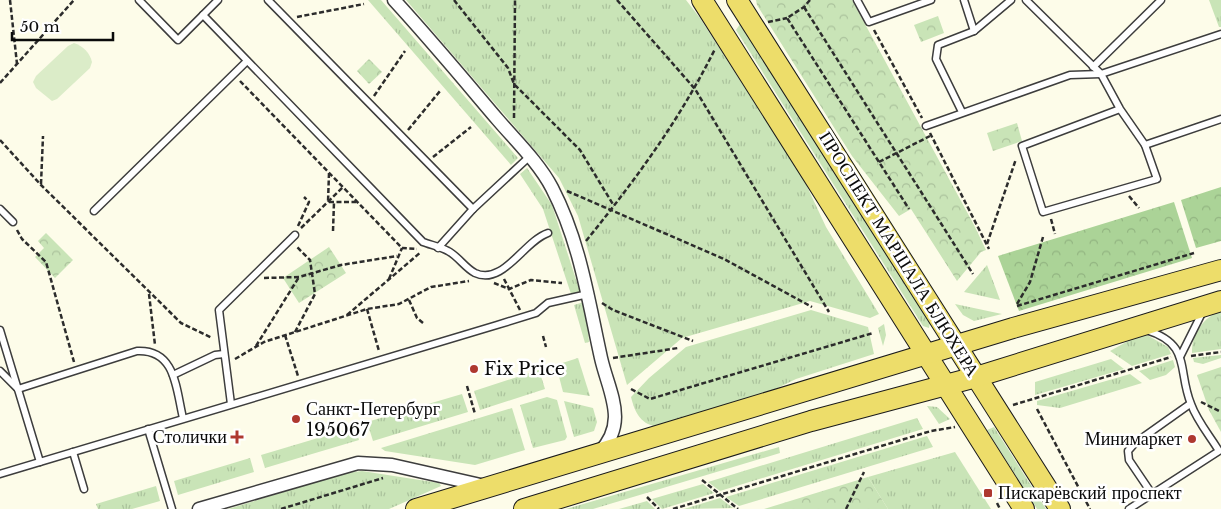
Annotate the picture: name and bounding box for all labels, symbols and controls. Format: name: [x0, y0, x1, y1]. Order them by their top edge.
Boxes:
scale bar: [12, 10, 114, 42]
text: 50 m: [20, 17, 60, 36]
street label: ПРОСПЕКТ МАРШАЛА БЛЮХЕРА: [814, 127, 984, 381]
place label: Fix Price: [484, 358, 565, 380]
marker: Fix Price: [468, 363, 480, 375]
place label: Санкт-Петербург 195067: [306, 398, 440, 441]
marker: Санкт-Петербург 195067: [290, 413, 302, 425]
place label: Столички: [153, 426, 227, 448]
place label: Минимаркет: [1085, 428, 1182, 450]
marker: Столички: [231, 431, 243, 443]
marker: Минимаркет: [1186, 433, 1198, 445]
place label: Пискарёвский проспект: [998, 482, 1182, 504]
marker: Пискарёвский проспект: [982, 487, 994, 499]

